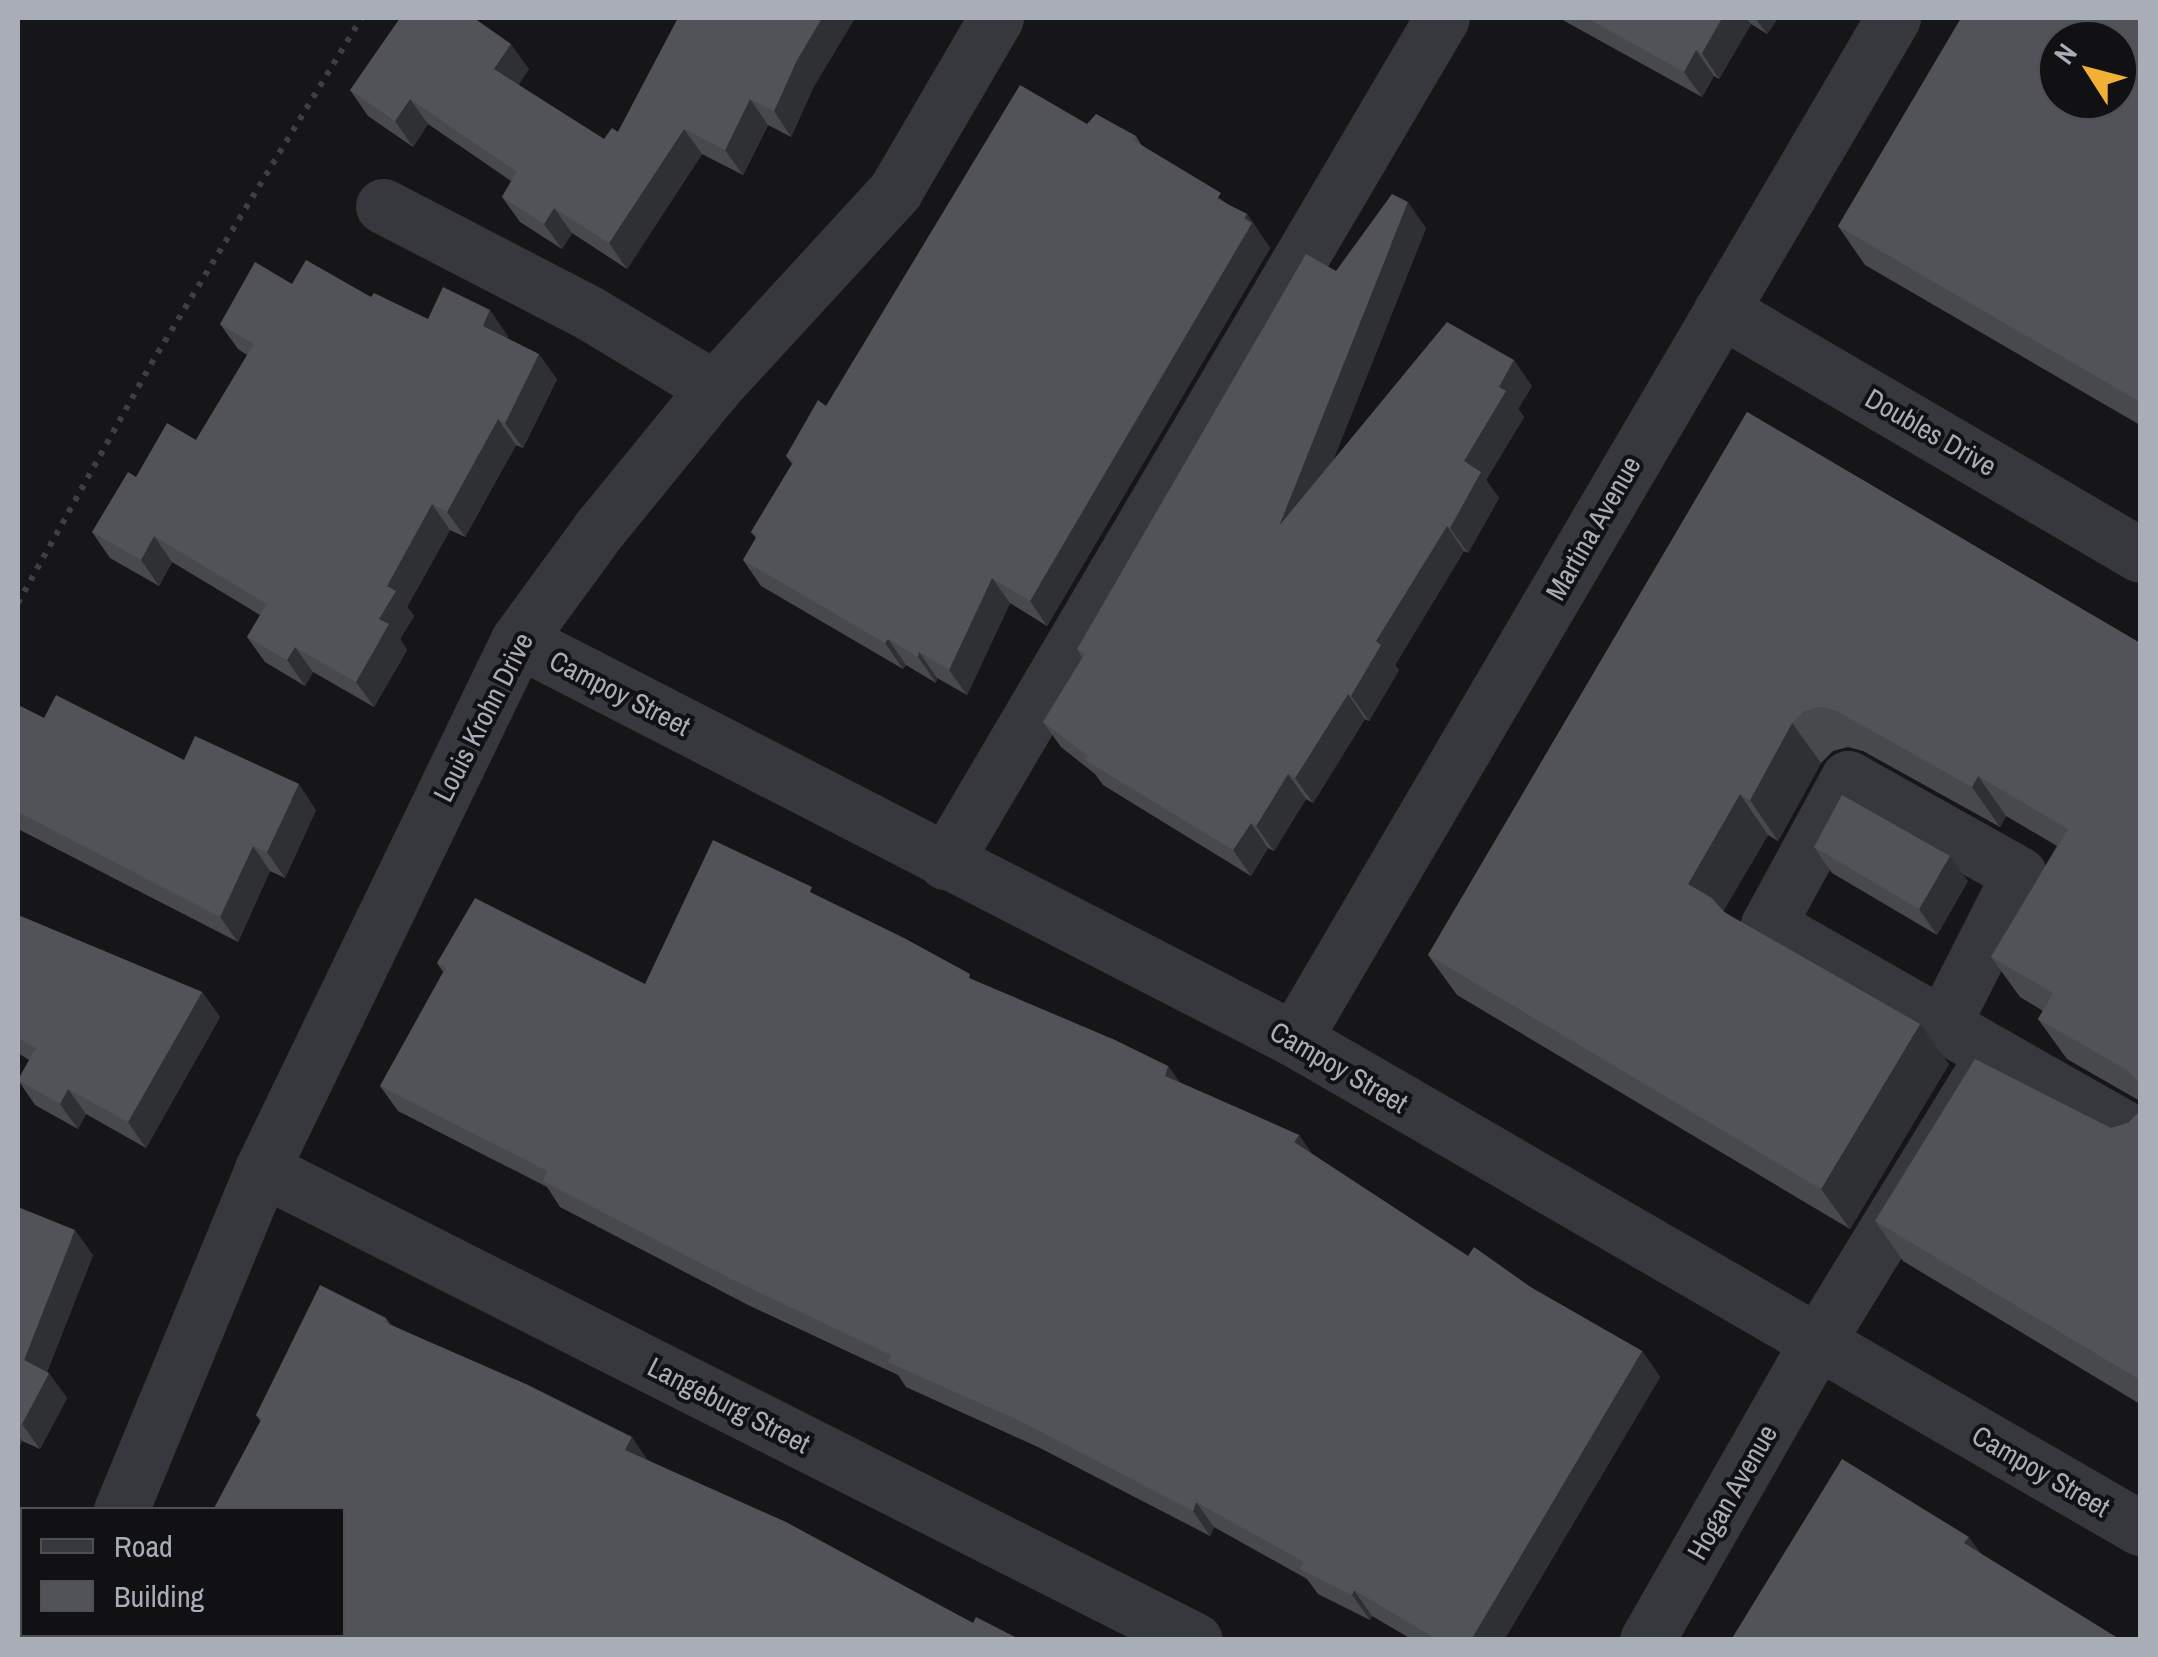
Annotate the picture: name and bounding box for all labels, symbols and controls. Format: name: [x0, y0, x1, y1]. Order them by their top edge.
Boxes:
north arrow: [2038, 20, 2138, 120]
text: N: [2045, 36, 2086, 71]
street label: Doubles Drive: [1860, 381, 2002, 483]
street label: Martina Avenue: [1538, 450, 1648, 606]
street label: Louis Krohn Drive: [426, 627, 540, 807]
street label: Campoy Street: [544, 643, 696, 743]
street label: Campoy Street: [1264, 1014, 1414, 1120]
street label: Langeburg Street: [642, 1350, 816, 1460]
street label: Hogan Avenue: [1680, 1418, 1784, 1566]
street label: Campoy Street: [1966, 1418, 2116, 1524]
legend: [20, 1507, 345, 1637]
text: Road: [114, 1526, 173, 1566]
text: Building: [114, 1576, 204, 1616]

